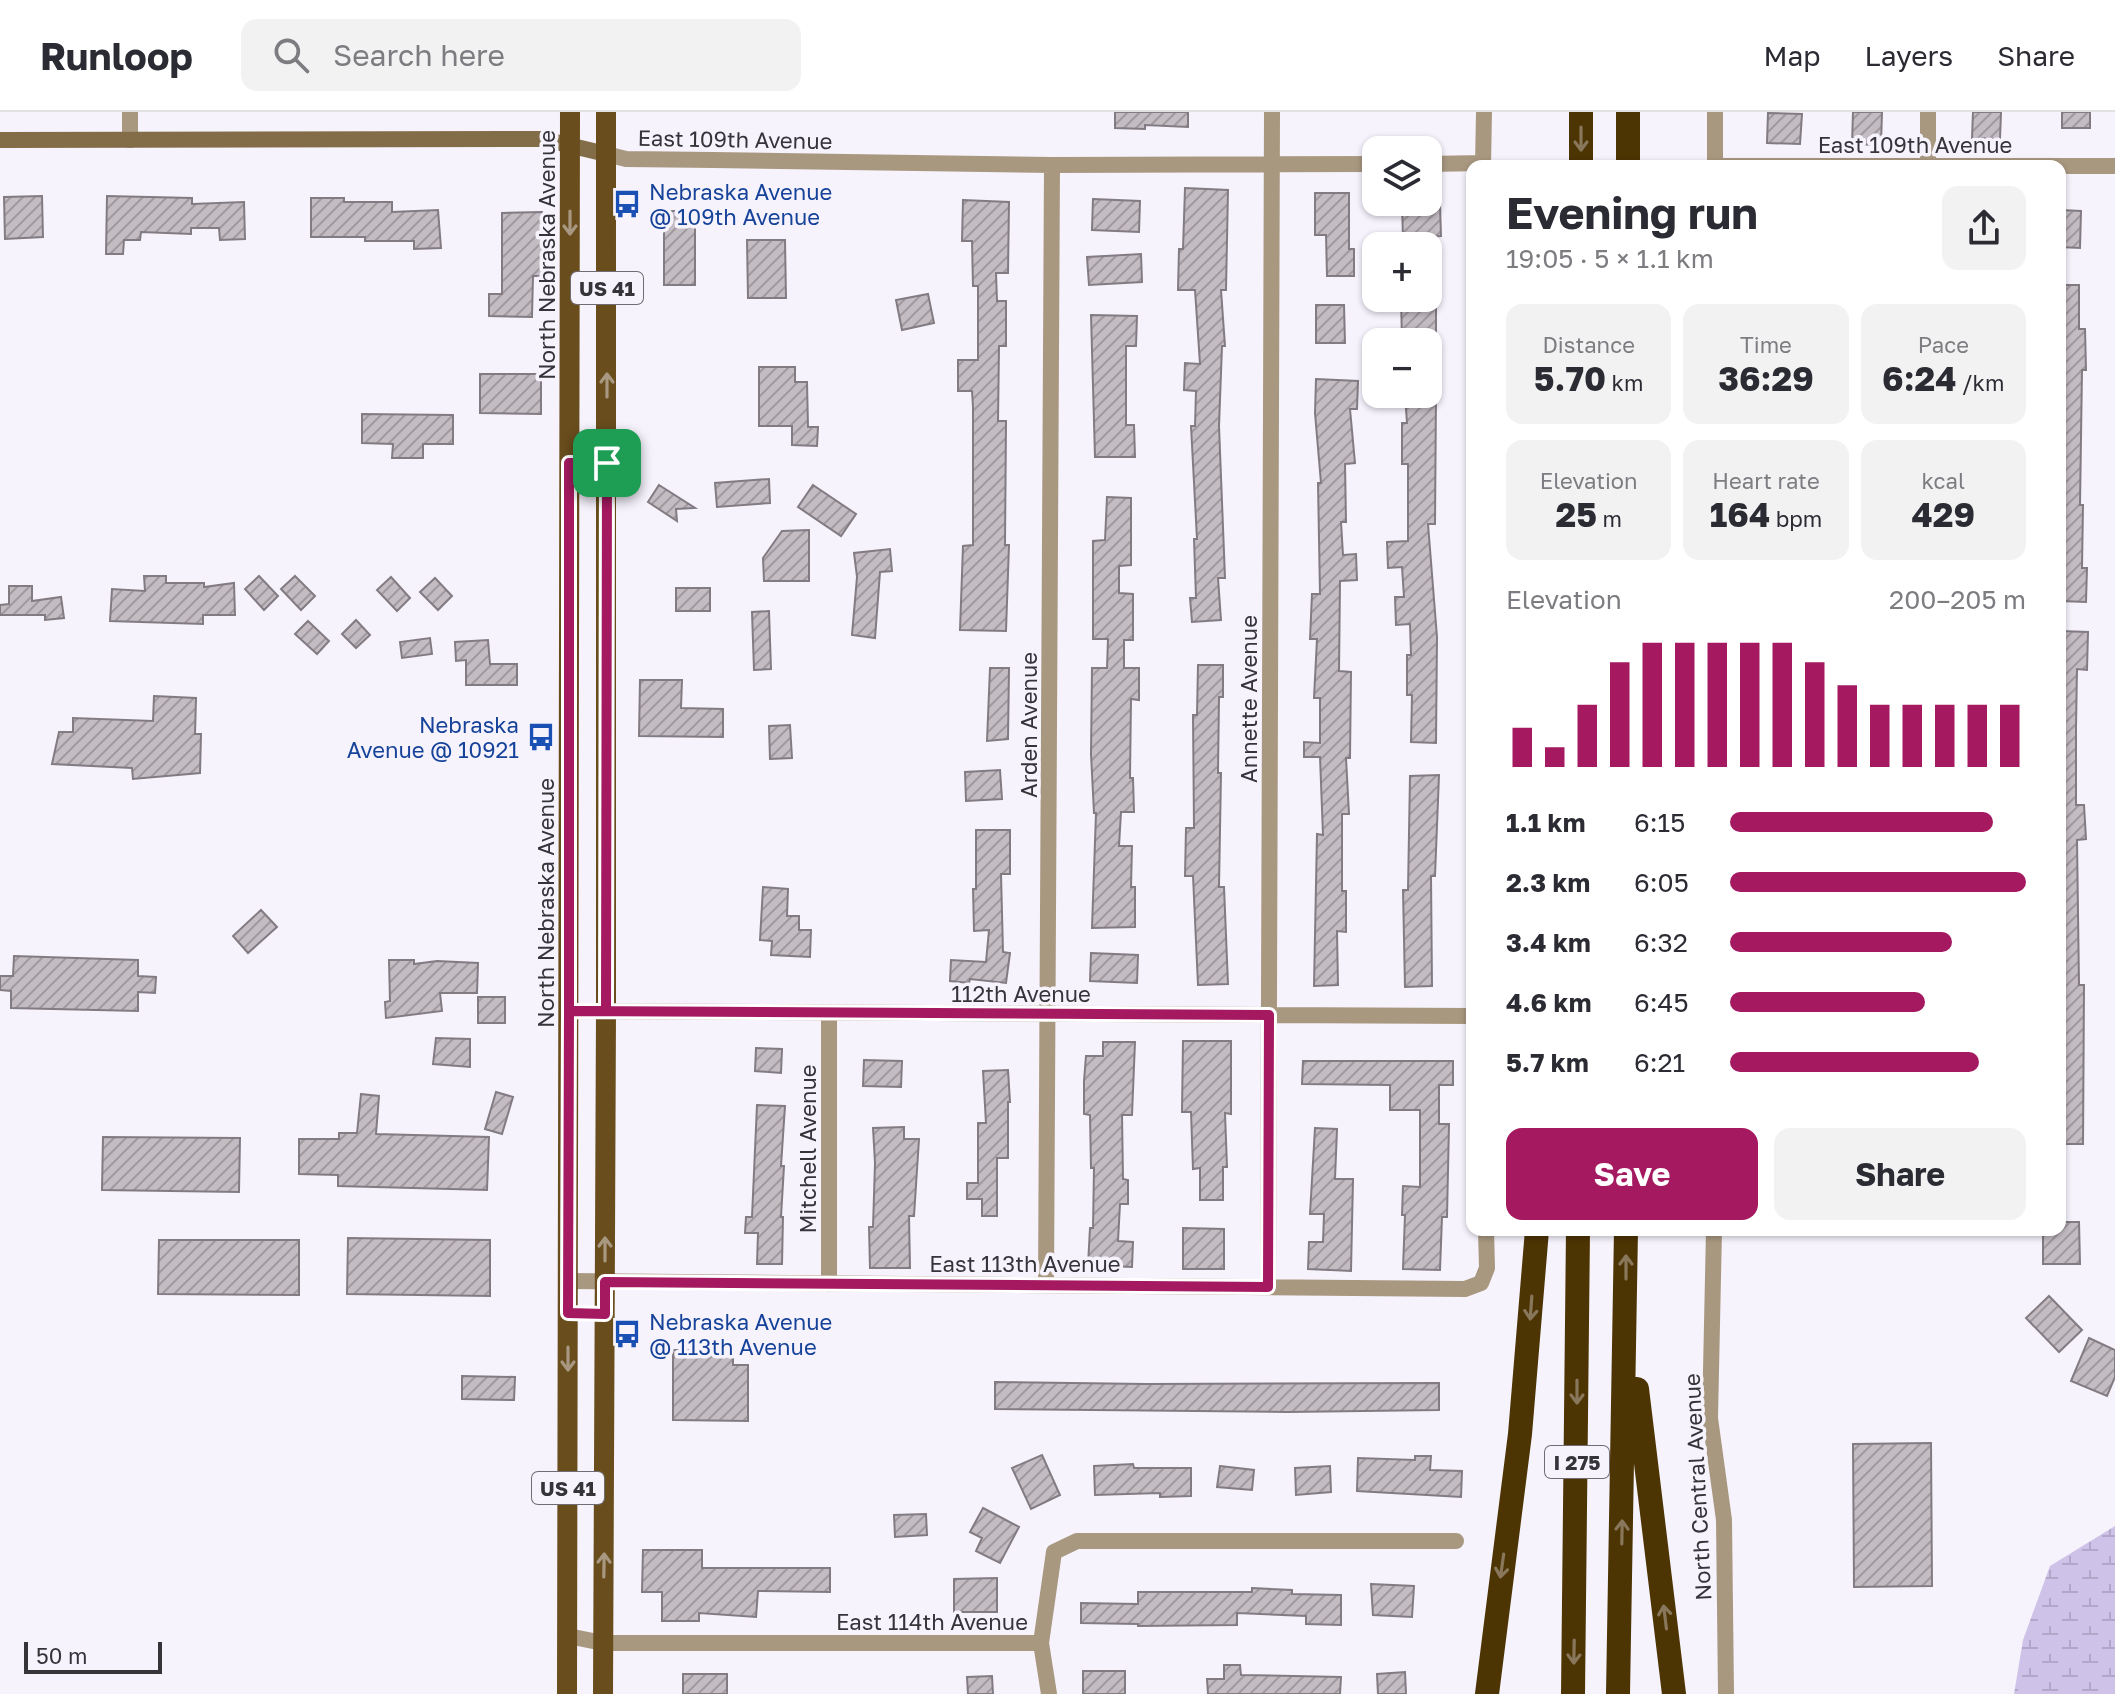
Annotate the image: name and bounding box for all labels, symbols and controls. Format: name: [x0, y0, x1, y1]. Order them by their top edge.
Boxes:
search box: [241, 19, 801, 91]
text: Runloop: [40, 33, 193, 78]
icon: search: [269, 33, 313, 77]
text: Search here: [333, 37, 505, 73]
text: Map: [1763, 39, 1821, 72]
text: Layers: [1865, 39, 1953, 72]
text: Share: [1997, 39, 2075, 72]
street label: East 109th Avenue: [637, 124, 833, 154]
one-way arrow: [1573, 125, 1589, 152]
street label: North Nebraska Avenue: [533, 130, 560, 380]
street label: East 109th Avenue: [1818, 131, 2012, 158]
map controls: [1362, 136, 1442, 408]
button: layers: [1362, 136, 1442, 216]
place label: Nebraska Avenue @ 109th Avenue: [649, 178, 832, 230]
text: Evening run: [1506, 186, 1758, 239]
button: share: [1942, 186, 2026, 270]
bus stop icon: Nebraska Avenue @ 109th Avenue: [612, 189, 642, 219]
one-way arrow: [562, 209, 578, 236]
button: +: [1362, 232, 1442, 312]
text: 19:05 · 5 × 1.1 km: [1506, 243, 1714, 274]
road number: US 41: [571, 272, 643, 304]
button: −: [1362, 328, 1442, 408]
text: Distance: [1542, 331, 1635, 358]
text: Time: [1740, 331, 1792, 358]
text: Pace: [1918, 331, 1969, 358]
text: 5.70: [1534, 358, 1606, 398]
text: 36:29: [1718, 358, 1814, 398]
text: 6:24: [1882, 358, 1957, 398]
text: km: [1606, 369, 1643, 396]
text: /km: [1957, 369, 2005, 396]
one-way arrow: [599, 372, 615, 399]
pin: [573, 429, 641, 497]
icon: arrive: [585, 441, 629, 485]
text: Elevation: [1540, 467, 1638, 494]
text: Heart rate: [1712, 467, 1820, 494]
text: kcal: [1922, 467, 1965, 494]
text: 25: [1555, 494, 1597, 534]
text: 164: [1710, 494, 1770, 534]
text: 429: [1912, 494, 1975, 534]
text: m: [1597, 505, 1622, 532]
text: bpm: [1770, 505, 1822, 532]
text: Elevation: [1506, 584, 1622, 615]
text: 200–205 m: [1889, 584, 2026, 615]
street label: Annette Avenue: [1235, 615, 1262, 783]
street label: Arden Avenue: [1015, 652, 1042, 798]
place label: Nebraska Avenue @ 10921: [347, 711, 519, 763]
bus stop icon: Nebraska Avenue @ 10921: [526, 722, 556, 752]
street label: North Nebraska Avenue: [532, 778, 559, 1028]
text: 1.1 km: [1506, 807, 1585, 838]
text: 6:15: [1634, 807, 1685, 838]
text: 2.3 km: [1506, 867, 1590, 898]
text: 6:05: [1634, 867, 1689, 898]
text: 3.4 km: [1506, 927, 1591, 958]
text: 6:32: [1634, 927, 1688, 958]
street label: 112th Avenue: [951, 980, 1091, 1007]
text: 4.6 km: [1506, 987, 1591, 1018]
text: 6:45: [1634, 987, 1688, 1018]
text: 5.7 km: [1506, 1047, 1589, 1078]
text: 6:21: [1634, 1047, 1685, 1078]
street label: Mitchell Avenue: [794, 1064, 821, 1234]
button: Save: [1506, 1128, 1758, 1220]
button: Share: [1774, 1128, 2026, 1220]
one-way arrow: [597, 1236, 613, 1263]
street label: East 113th Avenue: [929, 1250, 1121, 1277]
one-way arrow: [1618, 1254, 1634, 1281]
one-way arrow: [1523, 1294, 1538, 1321]
place label: Nebraska Avenue @ 113th Avenue: [649, 1308, 832, 1360]
bus stop icon: Nebraska Avenue @ 113th Avenue: [612, 1319, 642, 1349]
one-way arrow: [560, 1345, 576, 1372]
street label: North Central Avenue: [1678, 1373, 1716, 1601]
one-way arrow: [1569, 1378, 1585, 1405]
road number: I 275: [1545, 1446, 1609, 1478]
road number: US 41: [532, 1472, 604, 1504]
one-way arrow: [1614, 1519, 1629, 1546]
one-way arrow: [596, 1552, 612, 1579]
one-way arrow: [1494, 1553, 1509, 1578]
one-way arrow: [1657, 1604, 1672, 1630]
street label: East 114th Avenue: [836, 1608, 1028, 1635]
scale bar: [24, 1638, 162, 1674]
one-way arrow: [1567, 1638, 1582, 1665]
text: 50 m: [36, 1642, 87, 1669]

